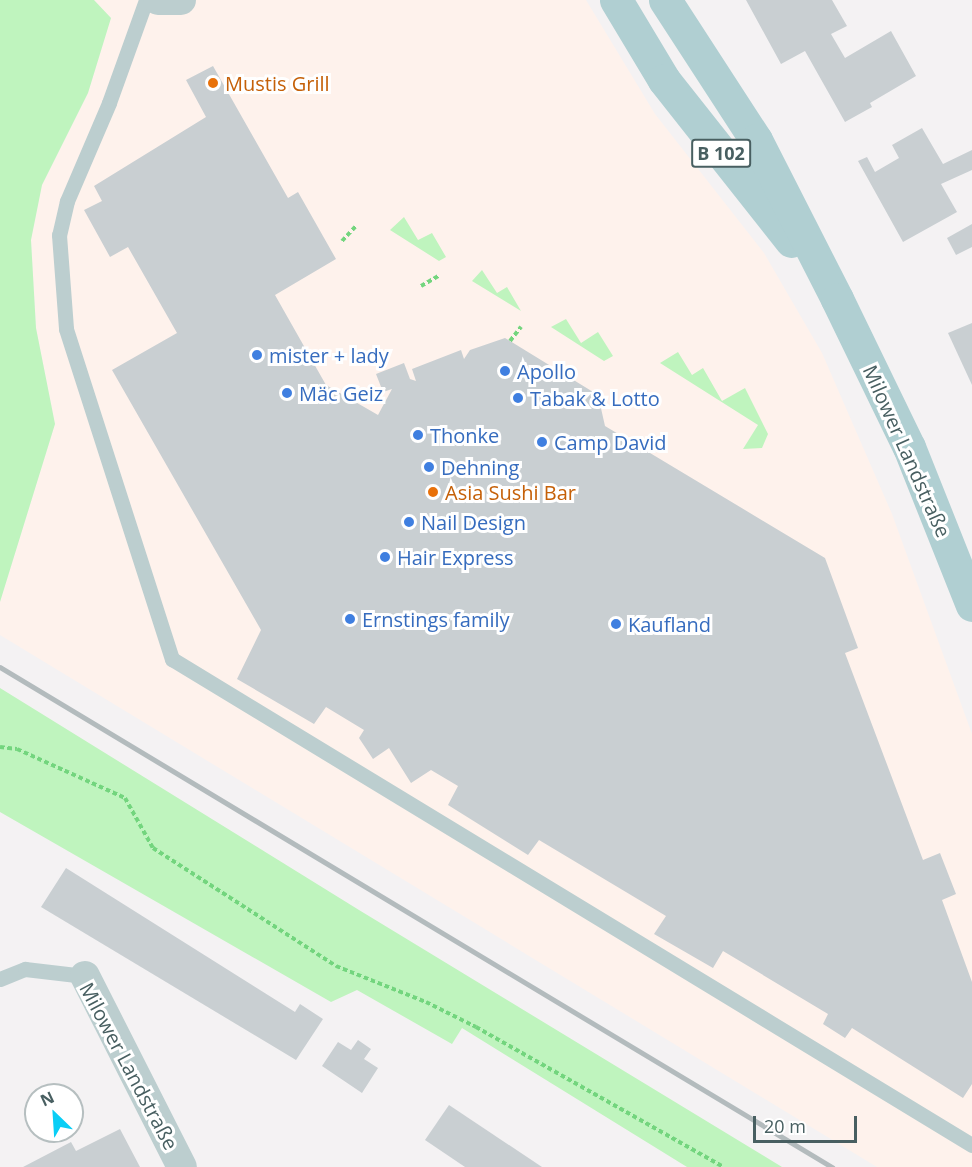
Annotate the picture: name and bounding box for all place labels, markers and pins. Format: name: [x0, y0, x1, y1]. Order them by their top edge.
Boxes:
place label: Mustis Grill: [225, 71, 330, 95]
marker: Mustis Grill: [206, 76, 220, 90]
place label: mister + lady: [269, 343, 389, 367]
marker: mister + lady: [250, 348, 264, 362]
place label: Apollo: [517, 359, 576, 383]
marker: Apollo: [498, 364, 512, 378]
place label: Mäc Geiz: [299, 381, 383, 405]
marker: Mäc Geiz: [280, 386, 294, 400]
place label: Tabak & Lotto: [530, 386, 660, 410]
marker: Tabak & Lotto: [511, 391, 525, 405]
place label: Thonke: [430, 423, 499, 447]
marker: Thonke: [411, 428, 425, 442]
place label: Camp David: [554, 430, 667, 454]
marker: Camp David: [535, 435, 549, 449]
place label: Dehning: [441, 455, 519, 479]
marker: Dehning: [422, 460, 436, 474]
place label: Asia Sushi Bar: [445, 480, 576, 504]
marker: Asia Sushi Bar: [426, 485, 440, 499]
place label: Nail Design: [421, 510, 526, 534]
marker: Nail Design: [402, 515, 416, 529]
place label: Hair Express: [397, 545, 514, 569]
marker: Hair Express: [378, 550, 392, 564]
place label: Ernstings family: [362, 607, 510, 631]
marker: Ernstings family: [343, 612, 357, 626]
place label: Kaufland: [628, 612, 711, 636]
marker: Kaufland: [609, 617, 623, 631]

